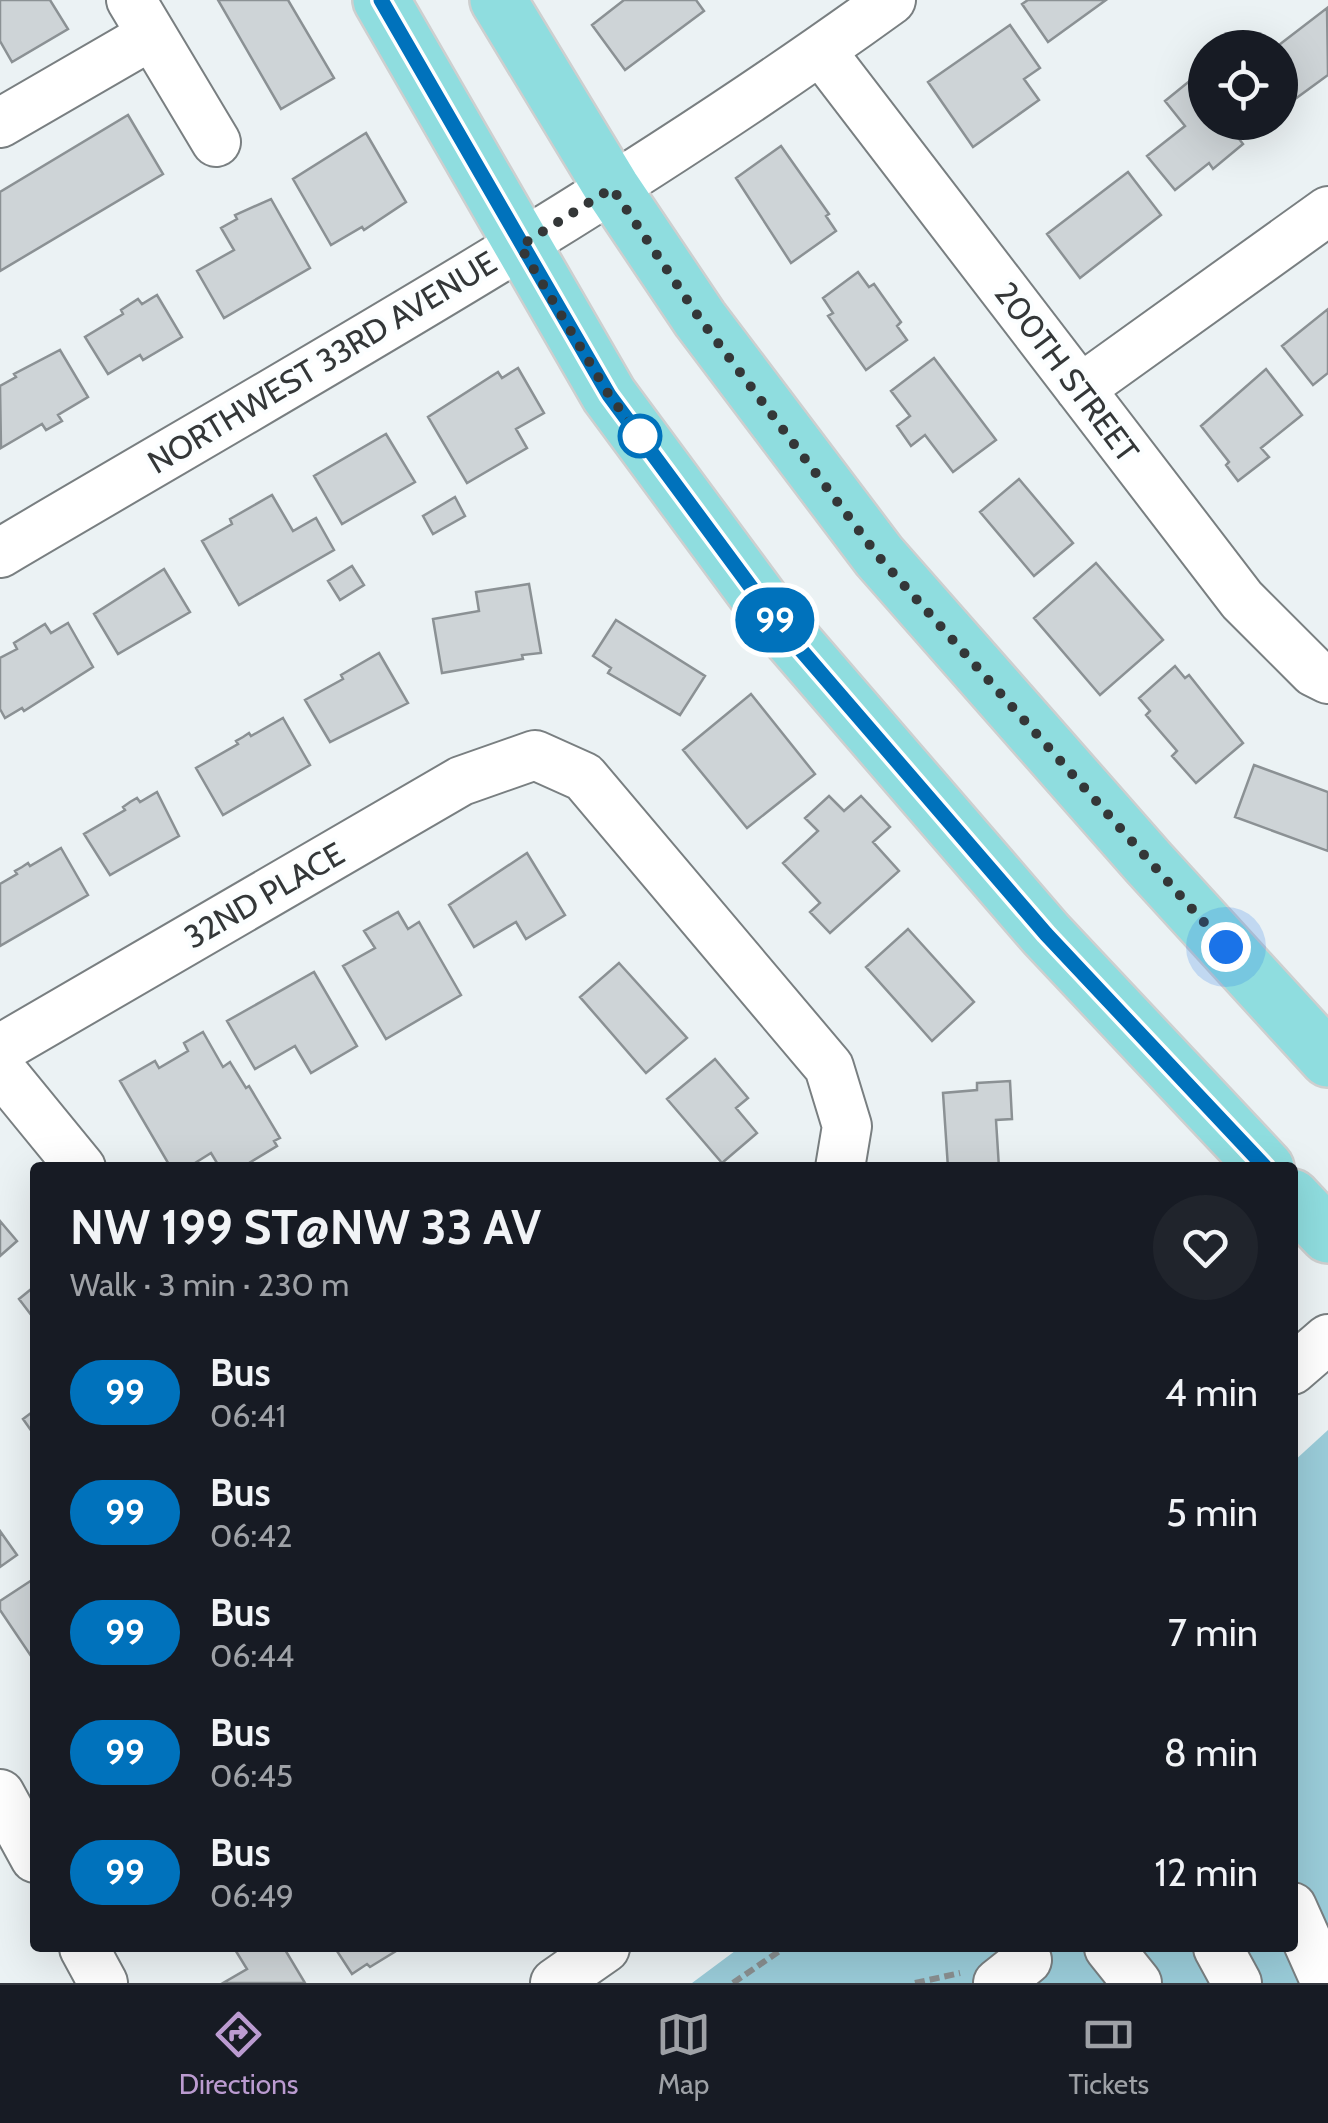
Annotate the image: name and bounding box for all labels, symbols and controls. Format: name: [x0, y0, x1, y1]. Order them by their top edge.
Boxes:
map controls: [1188, 30, 1298, 140]
button: locate: [1188, 30, 1298, 140]
street label: NORTHWEST 33RD AVENUE: [141, 242, 503, 482]
street label: 200TH STREET: [987, 274, 1147, 470]
unlabelled marker: [619, 415, 661, 457]
line badge: 99: [730, 588, 820, 652]
text: 99: [755, 599, 795, 642]
street label: 32ND PLACE: [177, 834, 351, 956]
your location: [1201, 922, 1251, 972]
button: heart: [1153, 1195, 1258, 1300]
text: NW 199 ST@NW 33 AV: [70, 1198, 541, 1256]
text: Walk · 3 min · 230 m: [70, 1265, 349, 1304]
text: Bus: [210, 1349, 271, 1396]
text: 4 min: [1165, 1369, 1258, 1416]
text: 99: [105, 1371, 145, 1414]
text: 06:41: [210, 1396, 286, 1435]
text: Bus: [210, 1469, 271, 1516]
text: 5 min: [1166, 1489, 1258, 1536]
text: 99: [105, 1491, 145, 1534]
text: 06:42: [210, 1516, 292, 1555]
text: Bus: [210, 1589, 271, 1636]
text: 7 min: [1168, 1609, 1258, 1656]
text: 99: [105, 1611, 145, 1654]
text: 06:44: [210, 1636, 294, 1675]
text: Bus: [210, 1709, 271, 1756]
text: 8 min: [1164, 1729, 1258, 1776]
text: 99: [105, 1731, 145, 1774]
text: 06:45: [210, 1756, 293, 1795]
text: Bus: [210, 1829, 271, 1876]
text: 12 min: [1155, 1849, 1258, 1896]
text: 99: [105, 1851, 145, 1894]
text: 06:49: [210, 1876, 294, 1915]
tab: Directions: [179, 2007, 298, 2101]
tab: Map: [656, 2007, 711, 2101]
tab: Tickets: [1069, 2007, 1149, 2101]

